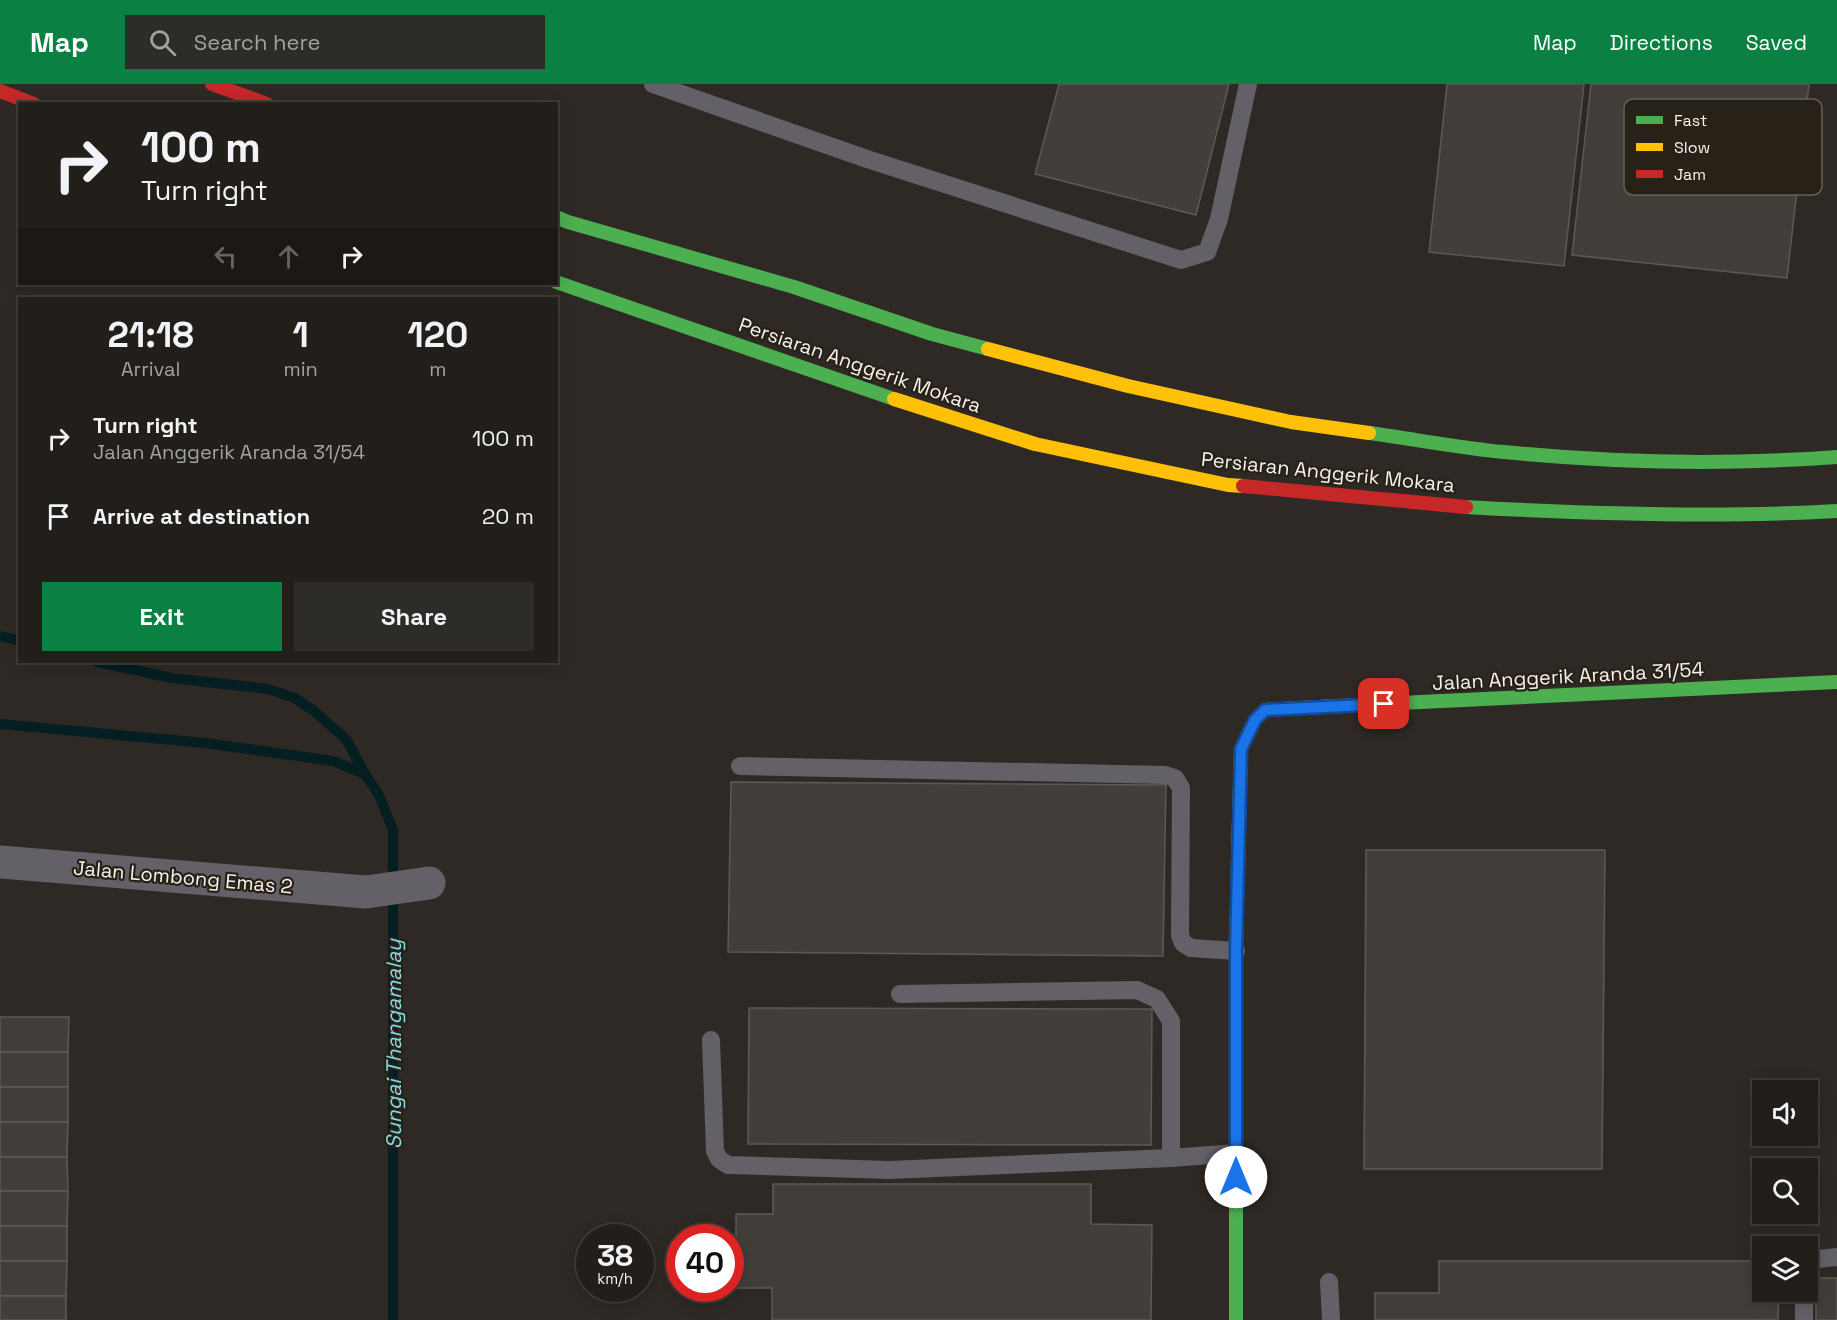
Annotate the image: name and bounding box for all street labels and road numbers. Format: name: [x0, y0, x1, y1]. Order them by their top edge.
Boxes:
street label: Persiaran Anggerik Mokara: [735, 311, 985, 419]
street label: Persiaran Anggerik Mokara: [1200, 446, 1456, 498]
street label: Jalan Anggerik Aranda 31/54: [1432, 656, 1704, 696]
street label: Jalan Lombong Emas 2: [72, 854, 294, 900]

